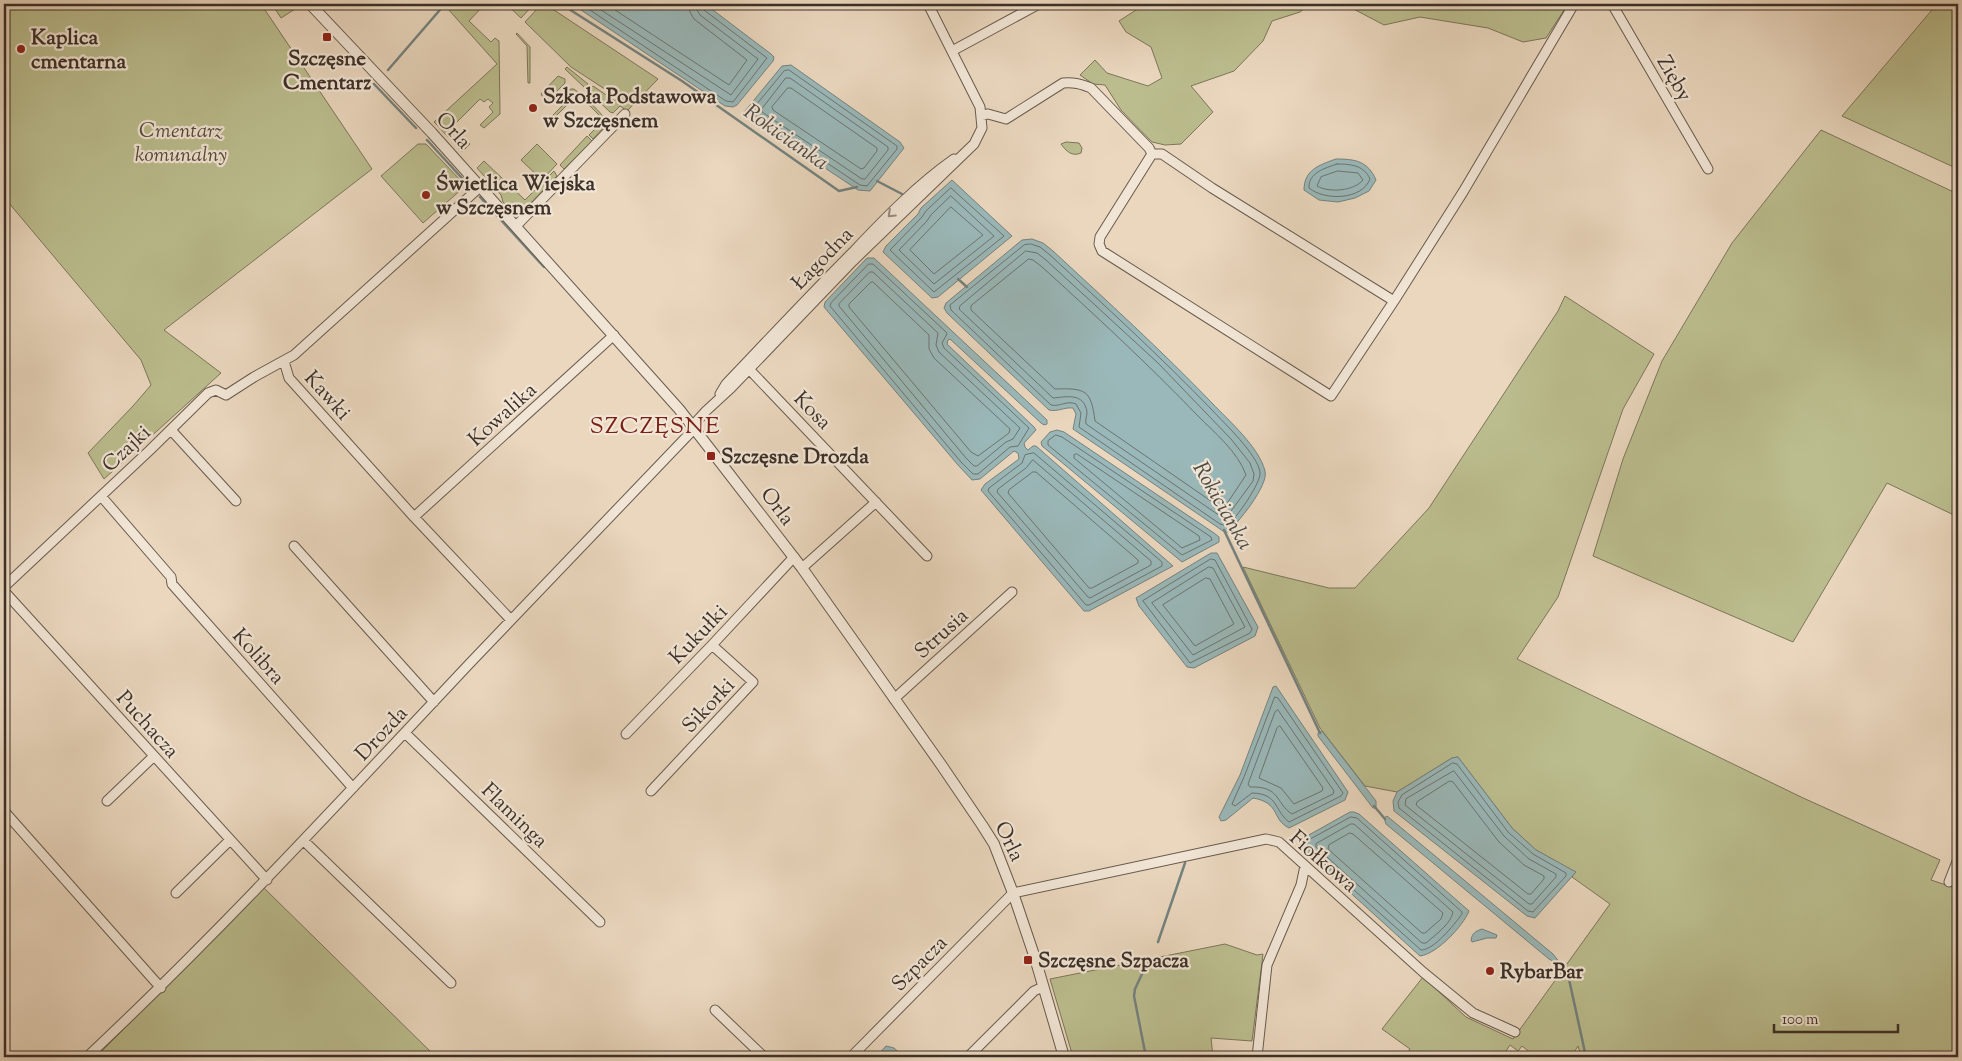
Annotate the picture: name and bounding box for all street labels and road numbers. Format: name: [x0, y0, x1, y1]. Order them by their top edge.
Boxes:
street label: Zięby: [1648, 50, 1699, 108]
street label: Orla: [428, 106, 478, 157]
street label: Łagodna: [786, 221, 861, 298]
street label: Kawki: [296, 365, 357, 428]
street label: Kowalika: [462, 376, 545, 455]
street label: Kosa: [786, 385, 838, 438]
street label: Czajki: [96, 419, 159, 480]
street label: Orla: [752, 482, 801, 533]
street label: Kukułki: [663, 599, 736, 672]
street label: Strusia: [909, 602, 976, 667]
street label: Kolibra: [224, 623, 291, 692]
street label: Sikorki: [676, 672, 743, 741]
street label: Puchacza: [108, 685, 185, 766]
street label: Drozda: [349, 700, 416, 769]
street label: Flaminga: [473, 777, 554, 856]
street label: Orla: [986, 817, 1031, 867]
street label: Fiołkowa: [1282, 824, 1364, 901]
street label: Szpacza: [886, 929, 956, 999]

